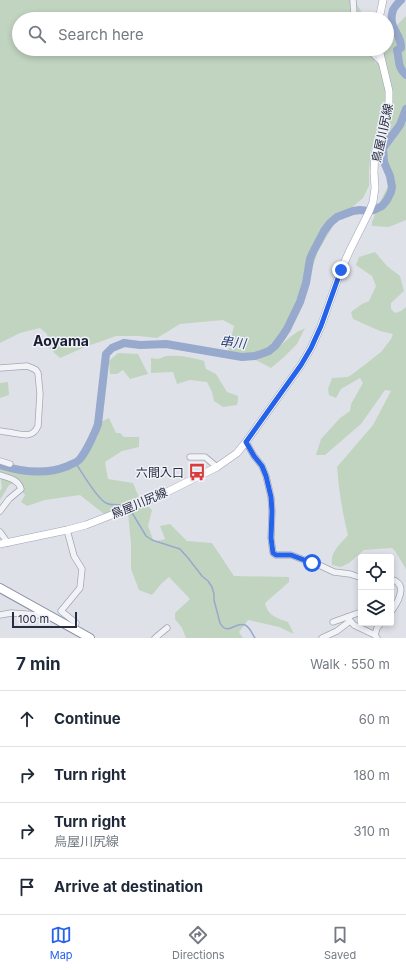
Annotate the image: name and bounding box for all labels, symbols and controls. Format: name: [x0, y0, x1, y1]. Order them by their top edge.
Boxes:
search box: [12, 12, 394, 56]
icon: search: [26, 23, 48, 45]
text: Search here: [58, 25, 144, 44]
street label: 鳥屋川尻線: [368, 102, 396, 164]
route end: [332, 261, 350, 279]
district label: Aoyama: [33, 332, 89, 349]
water label: 串川: [219, 333, 249, 352]
bus stop icon: 六間入口: [187, 462, 207, 482]
place label: 六間入口: [136, 465, 184, 480]
street label: 鳥屋川尻線: [108, 484, 170, 522]
route start: [303, 554, 321, 572]
map controls: [358, 554, 394, 626]
button: locate: [358, 554, 394, 590]
button: layers: [358, 590, 394, 626]
scale bar: [12, 610, 77, 629]
text: 100 m: [18, 612, 49, 626]
text: 7 min: [16, 654, 61, 674]
text: Walk · 550 m: [310, 656, 390, 672]
icon: ahead: [16, 708, 38, 730]
text: Continue: [54, 709, 121, 728]
text: 60 m: [359, 711, 390, 727]
icon: right: [16, 764, 38, 786]
text: Turn right: [54, 765, 126, 784]
text: 180 m: [353, 767, 390, 783]
text: Turn right: [54, 812, 126, 831]
icon: right: [16, 820, 38, 842]
text: 310 m: [353, 823, 390, 839]
text: 鳥屋川尻線: [54, 833, 119, 849]
icon: arrive: [16, 876, 38, 898]
text: Arrive at destination: [54, 877, 203, 896]
tab: Map: [50, 924, 73, 962]
tab: Directions: [172, 924, 225, 962]
tab: Saved: [324, 924, 356, 962]

